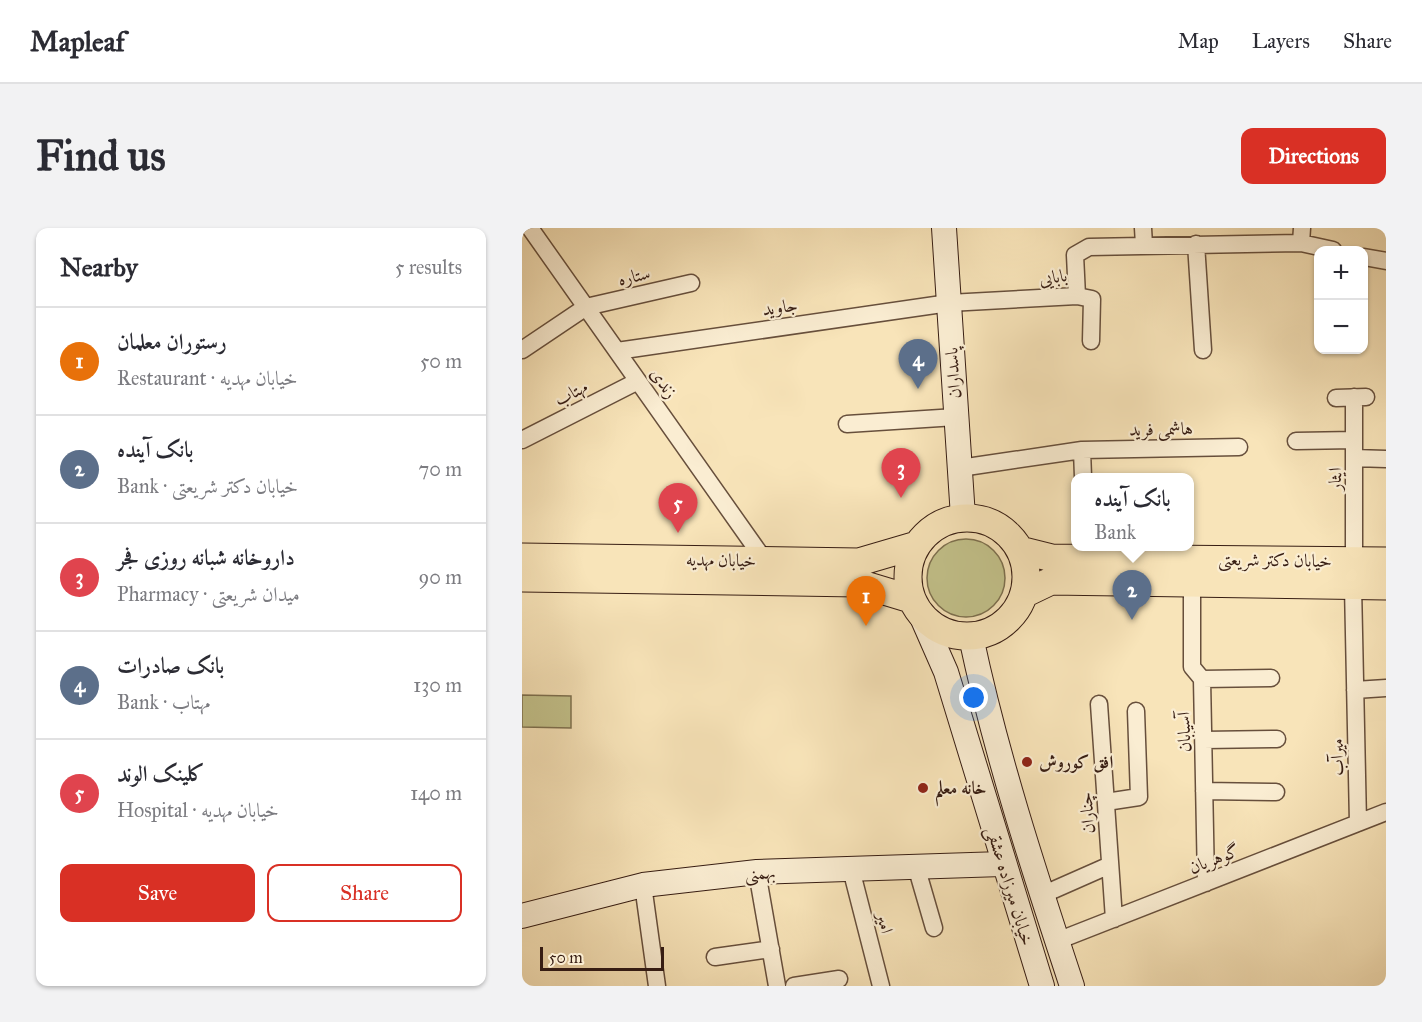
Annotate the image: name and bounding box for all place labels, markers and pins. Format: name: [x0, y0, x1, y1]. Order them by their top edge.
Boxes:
pin: 4: [898, 340, 938, 389]
pin: 3: [882, 448, 920, 498]
pin: 5: [658, 484, 698, 533]
pin: 2: [1112, 570, 1152, 620]
pin: 1: [846, 576, 886, 626]
place label: افق کوروش: [1039, 751, 1113, 773]
marker: افق کوروش: [1020, 755, 1034, 769]
place label: خانه معلم: [935, 777, 987, 807]
marker: خانه معلم: [916, 781, 930, 795]

